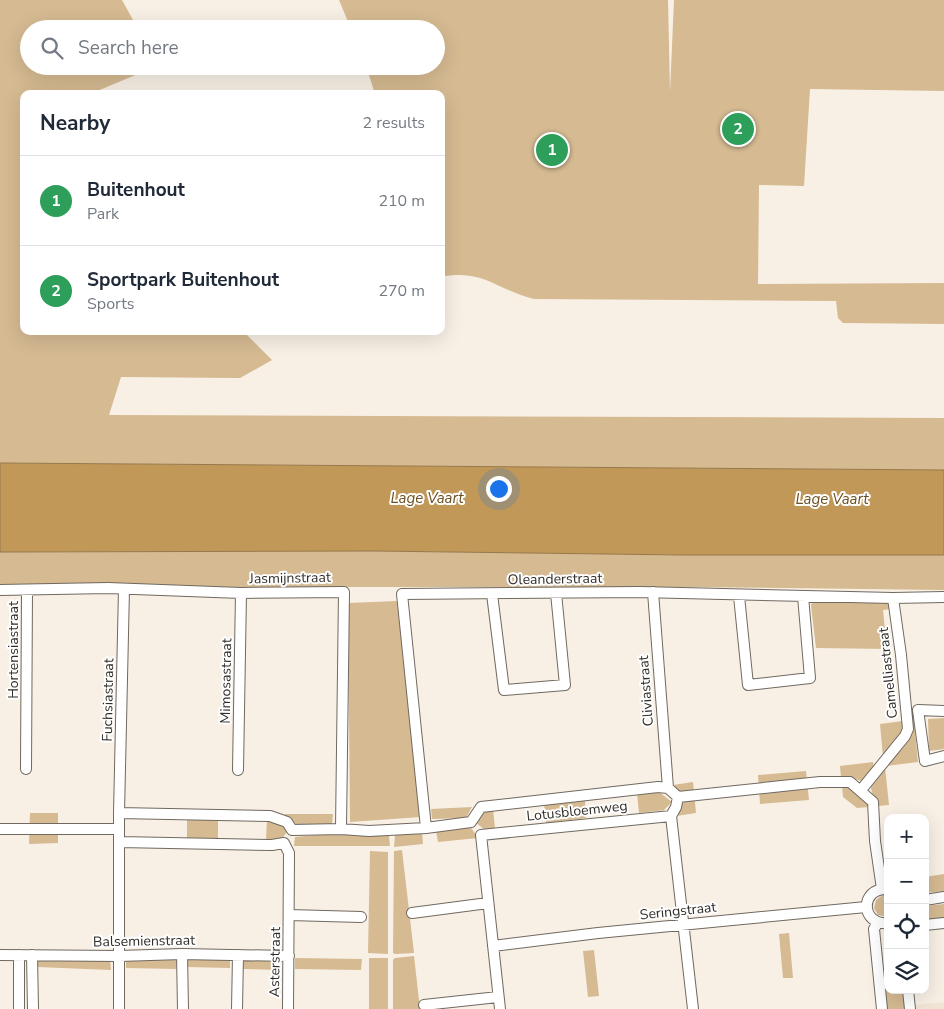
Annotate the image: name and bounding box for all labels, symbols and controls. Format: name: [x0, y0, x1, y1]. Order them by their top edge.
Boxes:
search box: [20, 20, 445, 75]
icon: search: [38, 34, 66, 62]
text: Search here: [78, 35, 179, 61]
text: Nearby: [40, 109, 110, 137]
pin: 2: [722, 110, 754, 148]
text: 2 results: [363, 112, 425, 134]
pin: 1: [536, 131, 568, 169]
text: Buitenhout: [87, 177, 185, 203]
text: 1: [51, 190, 61, 212]
text: 210 m: [378, 190, 425, 212]
text: Park: [87, 203, 119, 225]
text: Sportpark Buitenhout: [87, 267, 279, 293]
text: 2: [51, 280, 61, 302]
text: 270 m: [378, 280, 425, 302]
text: Sports: [87, 293, 135, 315]
your location: [486, 476, 512, 502]
water label: Lage Vaart: [390, 488, 464, 508]
water label: Lage Vaart: [795, 489, 869, 509]
street label: Jasmijnstraat: [248, 568, 331, 588]
street label: Oleanderstraat: [508, 569, 602, 589]
street label: Hortensiastraat: [4, 601, 23, 699]
street label: Camelliastraat: [874, 627, 902, 719]
street label: Mimosastraat: [216, 638, 236, 724]
street label: Cliviastraat: [634, 655, 658, 727]
street label: Fuchsiastraat: [98, 658, 118, 742]
street label: Lotusbloemweg: [526, 796, 628, 826]
map controls: [884, 814, 929, 994]
button: +: [884, 814, 929, 859]
button: −: [884, 859, 929, 904]
street label: Seringstraat: [639, 898, 717, 924]
button: locate: [884, 904, 929, 949]
street label: Asterstraat: [265, 927, 285, 997]
street label: Balsemienstraat: [93, 931, 195, 951]
button: layers: [884, 949, 929, 994]

